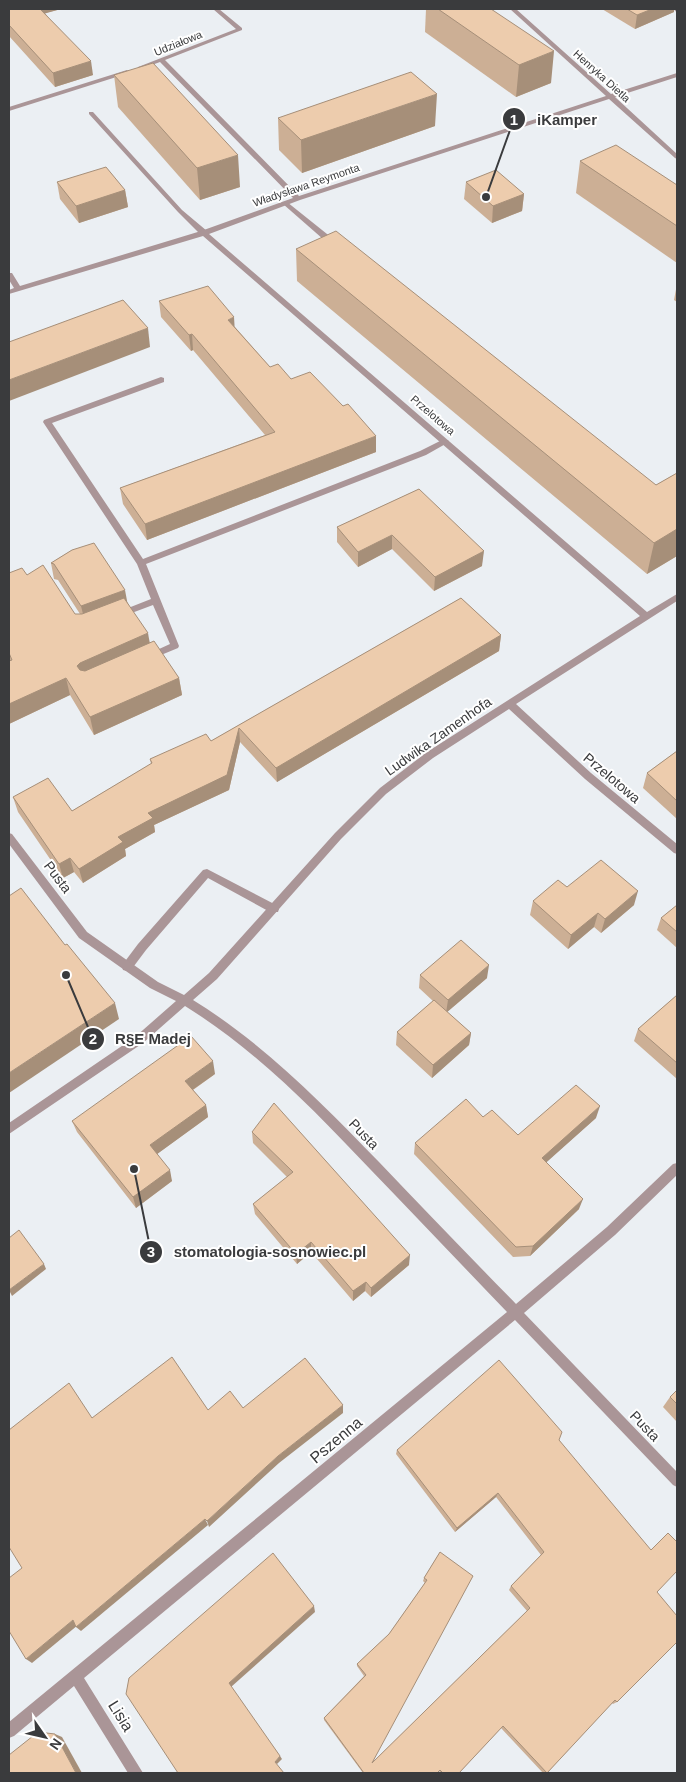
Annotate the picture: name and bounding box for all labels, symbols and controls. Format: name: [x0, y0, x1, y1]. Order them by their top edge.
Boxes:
street label: Udziałowa: [152, 28, 205, 58]
street label: Henryka Dietla: [571, 47, 633, 105]
callout: iKamper: [502, 104, 607, 134]
text: 1: [510, 111, 518, 128]
text: iKamper: [537, 111, 597, 128]
street label: Władysława Reymonta: [251, 161, 362, 209]
street label: Przelotowa: [409, 393, 458, 438]
street label: Ludwika Zamenhofa: [382, 693, 494, 779]
street label: Przelotowa: [580, 750, 644, 807]
street label: Pusta: [41, 858, 75, 896]
callout: R§E Madej: [80, 1024, 201, 1054]
text: 2: [89, 1030, 97, 1047]
text: R§E Madej: [115, 1030, 191, 1047]
street label: Pusta: [346, 1116, 382, 1153]
callout: stomatologia-sosnowiec.pl: [139, 1237, 376, 1267]
text: 3: [147, 1243, 155, 1260]
text: stomatologia-sosnowiec.pl: [174, 1243, 366, 1260]
street label: Pusta: [627, 1408, 663, 1445]
street label: Pszenna: [307, 1413, 365, 1467]
street label: Lisia: [105, 1698, 137, 1735]
north arrow: [20, 1712, 70, 1762]
text: N: [46, 1736, 65, 1753]

